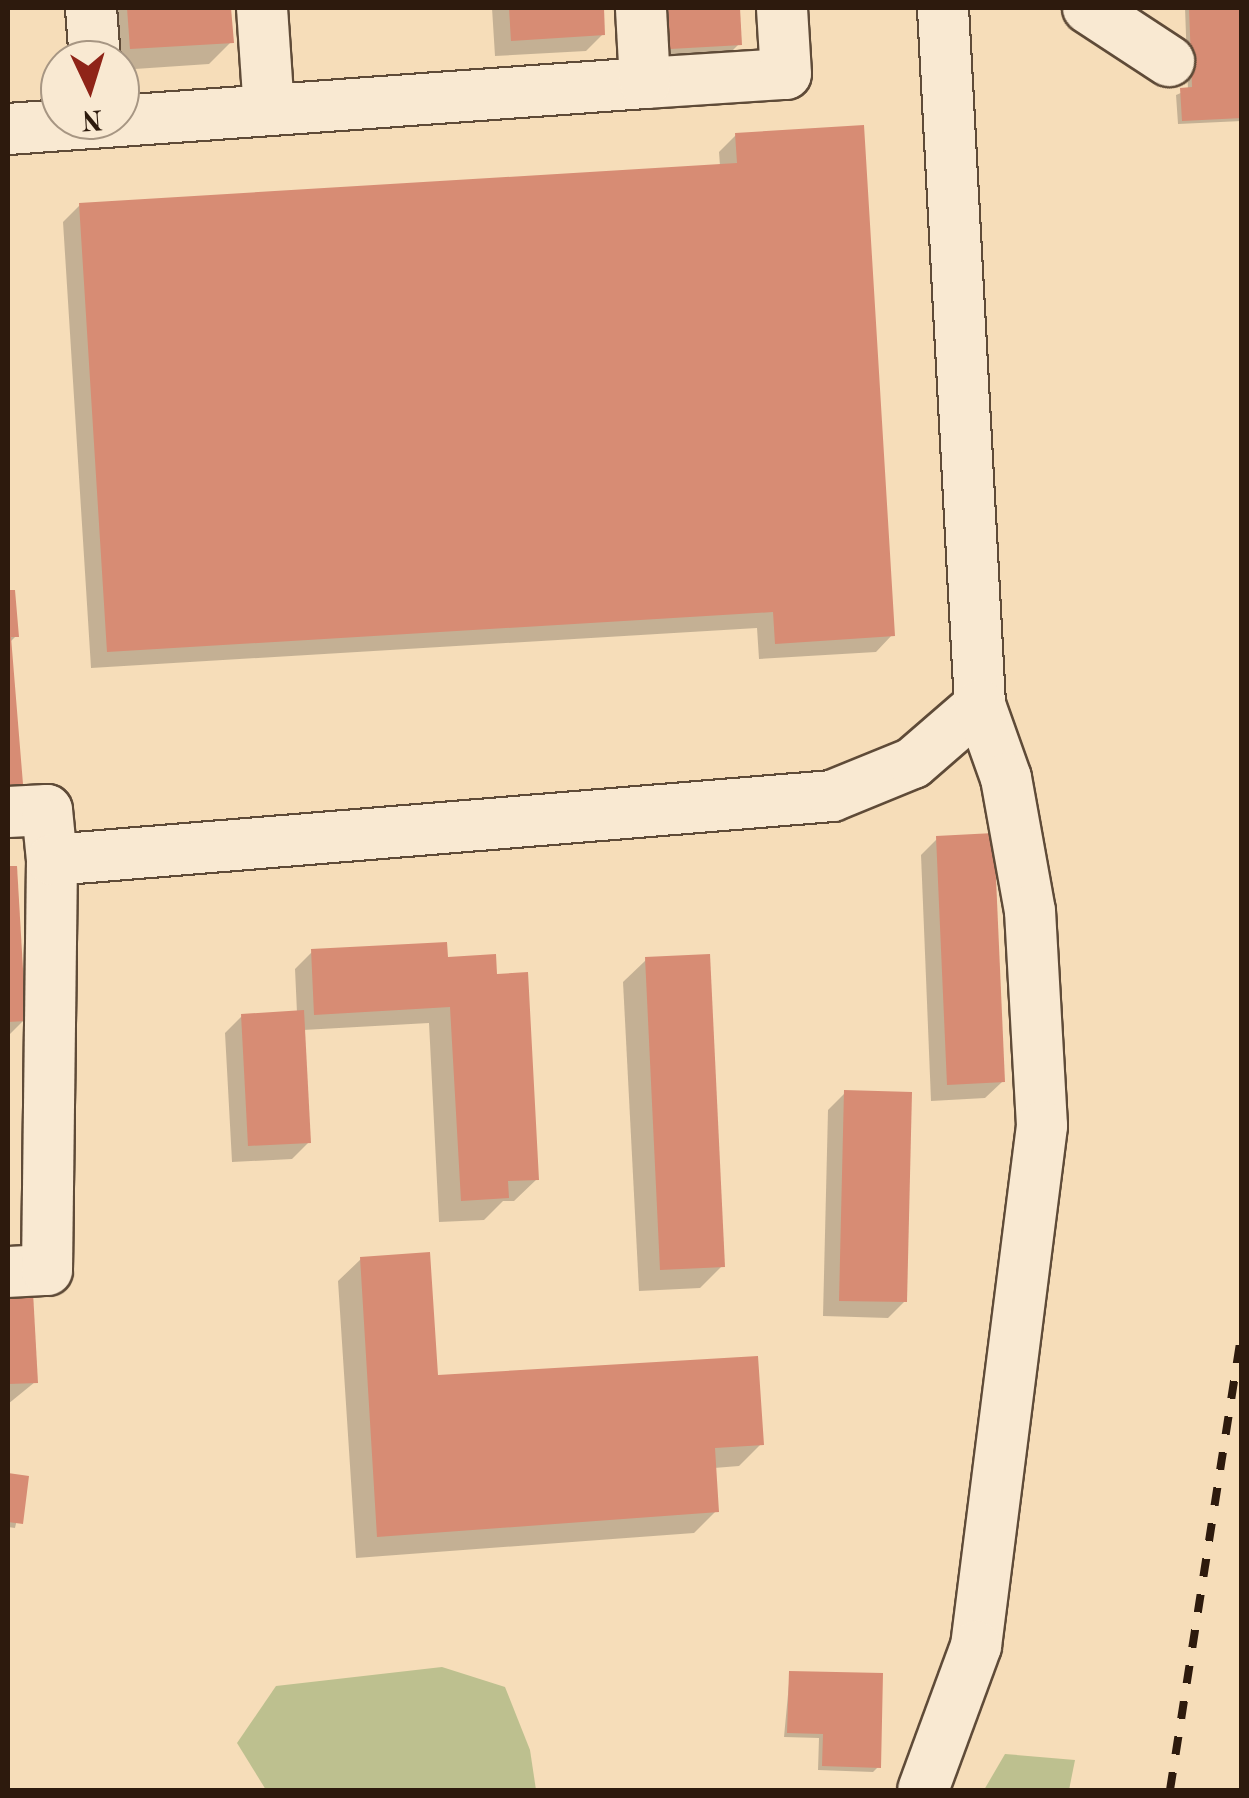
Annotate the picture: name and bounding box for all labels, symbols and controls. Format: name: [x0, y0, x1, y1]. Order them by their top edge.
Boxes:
north arrow: [40, 40, 140, 140]
text: N: [80, 103, 104, 133]

